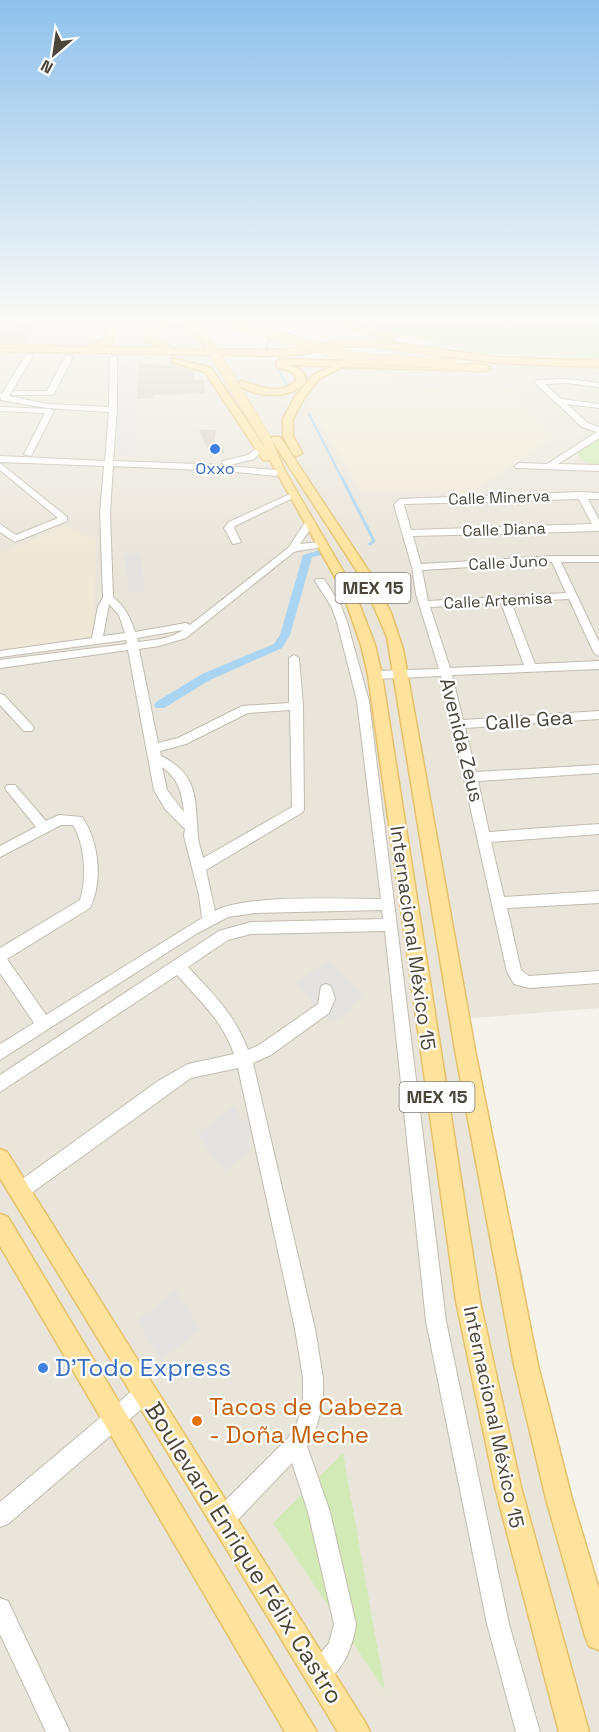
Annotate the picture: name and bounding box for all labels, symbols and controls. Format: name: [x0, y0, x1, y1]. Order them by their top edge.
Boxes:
north arrow: [24, 24, 84, 84]
text: N: [37, 55, 57, 78]
marker: Oxxo: [208, 442, 222, 456]
place label: Oxxo: [195, 458, 235, 479]
street label: Calle Minerva: [448, 485, 550, 510]
street label: Calle Diana: [462, 518, 546, 541]
street label: Calle Juno: [468, 550, 548, 575]
road number: MEX 15: [336, 573, 410, 603]
street label: Calle Artemisa: [443, 587, 553, 614]
street label: Avenida Zeus: [434, 675, 490, 805]
street label: Calle Gea: [484, 704, 574, 736]
street label: Internacional México 15: [384, 824, 442, 1052]
road number: MEX 15: [400, 1082, 474, 1112]
street label: Internacional México 15: [458, 1303, 530, 1531]
place label: D'Todo Express: [55, 1352, 231, 1383]
marker: D'Todo Express: [36, 1361, 50, 1375]
place label: Tacos de Cabeza - Doña Meche: [209, 1391, 403, 1450]
street label: Boulevard Enrique Félix Castro: [138, 1396, 350, 1710]
marker: Tacos de Cabeza - Doña Meche: [190, 1414, 204, 1428]

